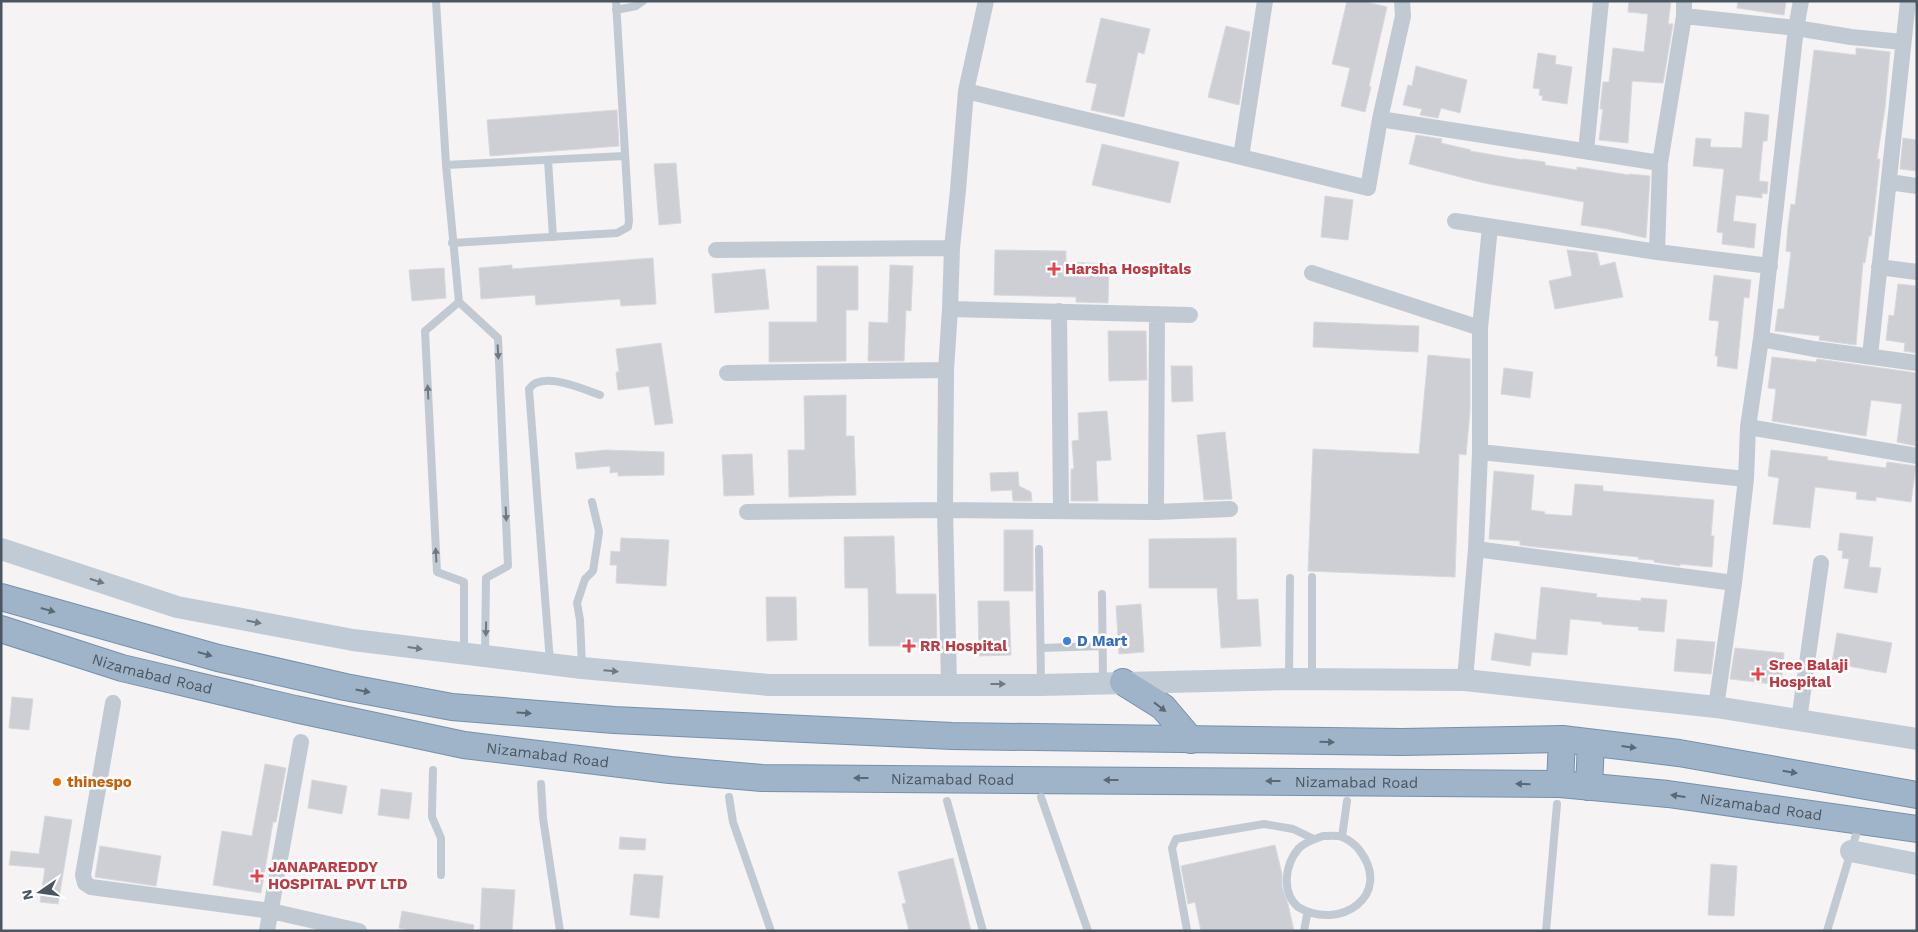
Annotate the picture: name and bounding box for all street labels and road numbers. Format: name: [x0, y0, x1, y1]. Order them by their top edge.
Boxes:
street label: Nizamabad Road: [90, 650, 214, 698]
street label: Nizamabad Road: [485, 739, 610, 772]
street label: Nizamabad Road: [891, 770, 1014, 789]
street label: Nizamabad Road: [1295, 773, 1418, 792]
street label: Nizamabad Road: [1699, 790, 1823, 825]

